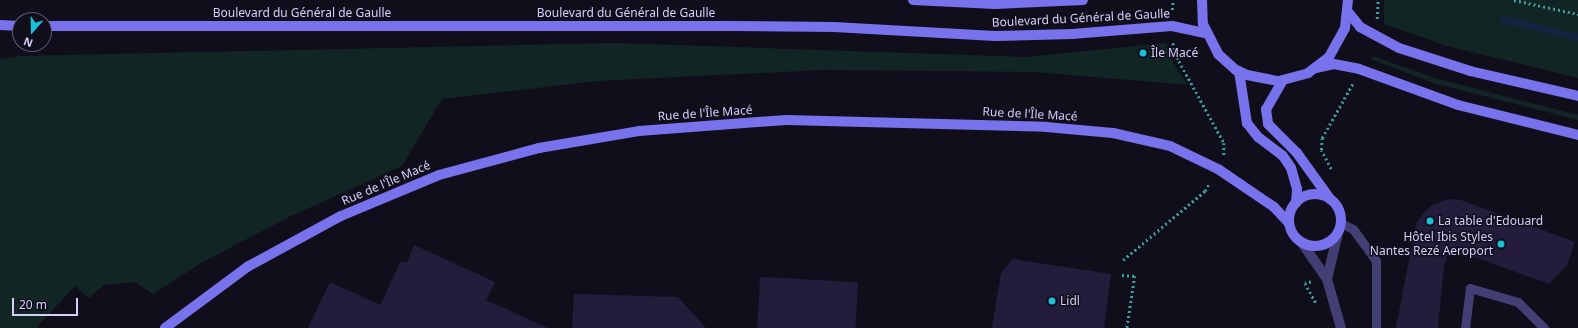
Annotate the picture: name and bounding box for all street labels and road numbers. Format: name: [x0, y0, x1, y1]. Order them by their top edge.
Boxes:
street label: Boulevard du Général de Gaulle: [213, 6, 391, 20]
street label: Boulevard du Général de Gaulle: [537, 6, 715, 20]
street label: Boulevard du Général de Gaulle: [991, 6, 1171, 30]
street label: Rue de l'Île Macé: [657, 103, 753, 123]
street label: Rue de l'Île Macé: [982, 104, 1078, 124]
street label: Rue de l'Île Macé: [339, 158, 433, 208]

